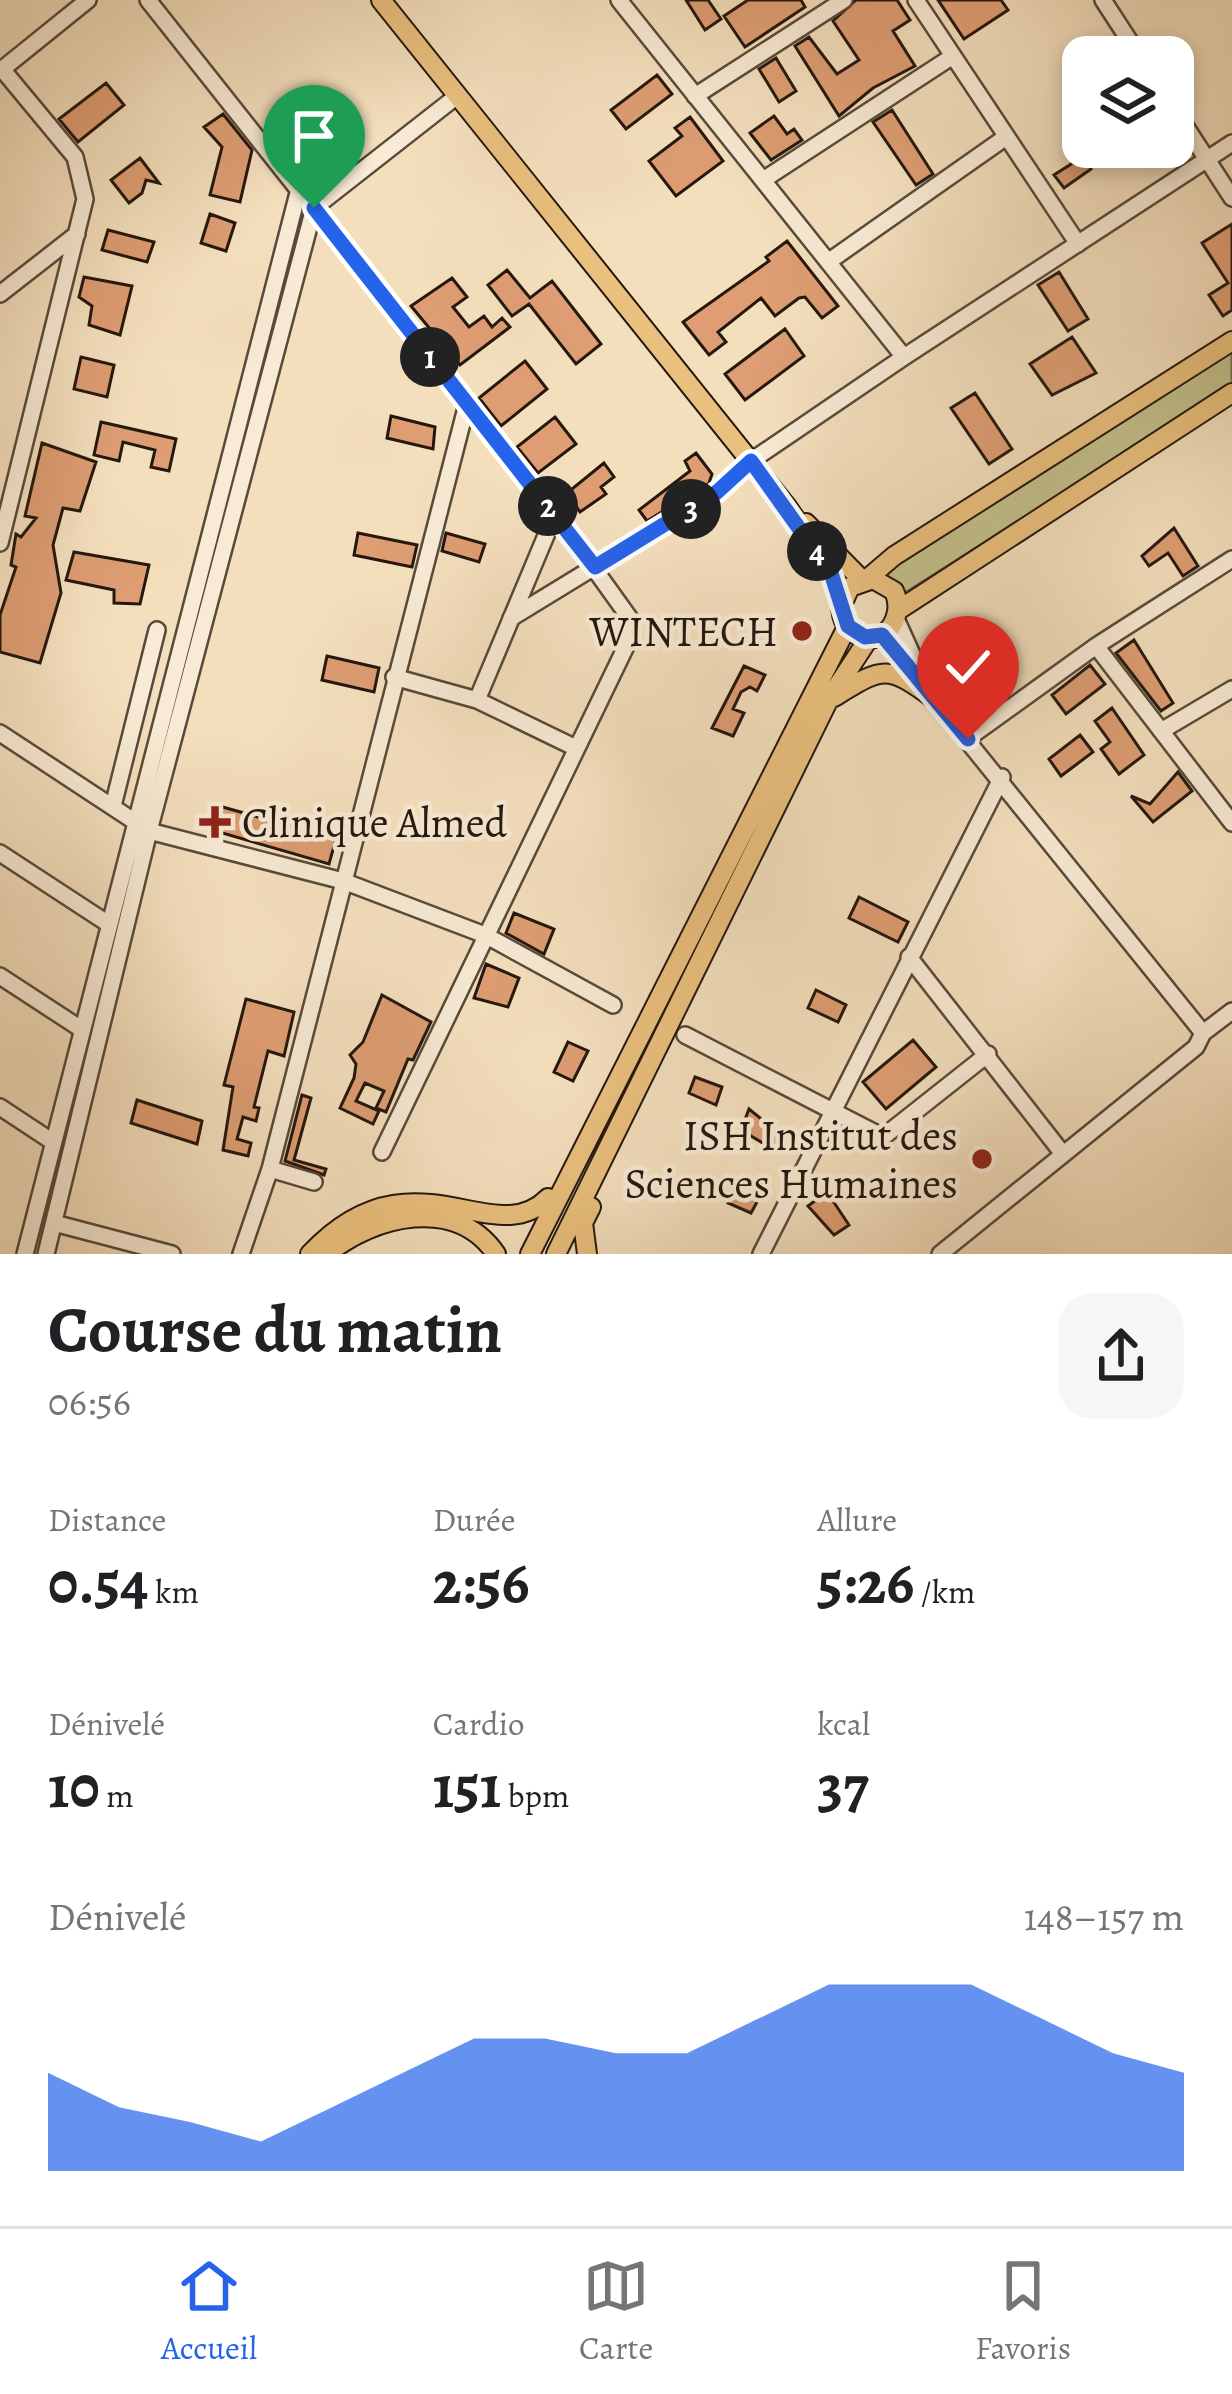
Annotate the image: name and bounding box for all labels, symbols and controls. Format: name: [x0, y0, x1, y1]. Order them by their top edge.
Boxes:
map controls: [1062, 36, 1194, 168]
button: layers: [1062, 36, 1194, 168]
pin: [263, 85, 365, 208]
icon: arrive: [281, 103, 347, 169]
pin: 1: [400, 327, 460, 387]
text: 1: [424, 334, 436, 379]
pin: 2: [518, 476, 578, 536]
pin: 3: [661, 479, 721, 539]
text: 2: [540, 483, 556, 528]
text: 3: [684, 486, 698, 531]
pin: 4: [787, 521, 847, 581]
text: 4: [809, 528, 825, 573]
place label: WINTECH: [588, 603, 778, 660]
pin: [917, 616, 1019, 739]
marker: WINTECH: [789, 618, 815, 644]
icon: check: [935, 634, 1001, 700]
place label: Clinique Almed: [242, 794, 507, 851]
marker: Clinique Almed: [199, 806, 231, 838]
place label: ISH Institut des Sciences Humaines: [624, 1107, 958, 1212]
marker: ISH Institut des Sciences Humaines: [969, 1146, 995, 1172]
text: Course du matin: [48, 1285, 502, 1375]
button: share: [1058, 1293, 1184, 1419]
text: 06:56: [48, 1375, 131, 1428]
text: Distance: [48, 1497, 166, 1542]
text: Durée: [433, 1497, 516, 1542]
text: Allure: [817, 1497, 897, 1542]
text: 0.54: [48, 1542, 149, 1624]
text: 2:56: [433, 1542, 530, 1624]
text: 5:26: [817, 1542, 914, 1624]
text: km: [149, 1569, 199, 1614]
text: /km: [914, 1569, 975, 1614]
text: Dénivelé: [48, 1701, 165, 1746]
text: Cardio: [433, 1701, 524, 1746]
text: kcal: [817, 1701, 870, 1746]
text: 10: [48, 1746, 100, 1828]
text: 151: [433, 1746, 501, 1828]
text: 37: [817, 1746, 869, 1828]
text: m: [100, 1773, 134, 1818]
text: bpm: [501, 1773, 569, 1818]
text: Dénivelé: [48, 1890, 186, 1943]
text: 148–157 m: [1024, 1890, 1184, 1943]
tab: Accueil: [161, 2253, 257, 2370]
tab: Carte: [579, 2253, 653, 2370]
tab: Favoris: [975, 2253, 1071, 2370]

